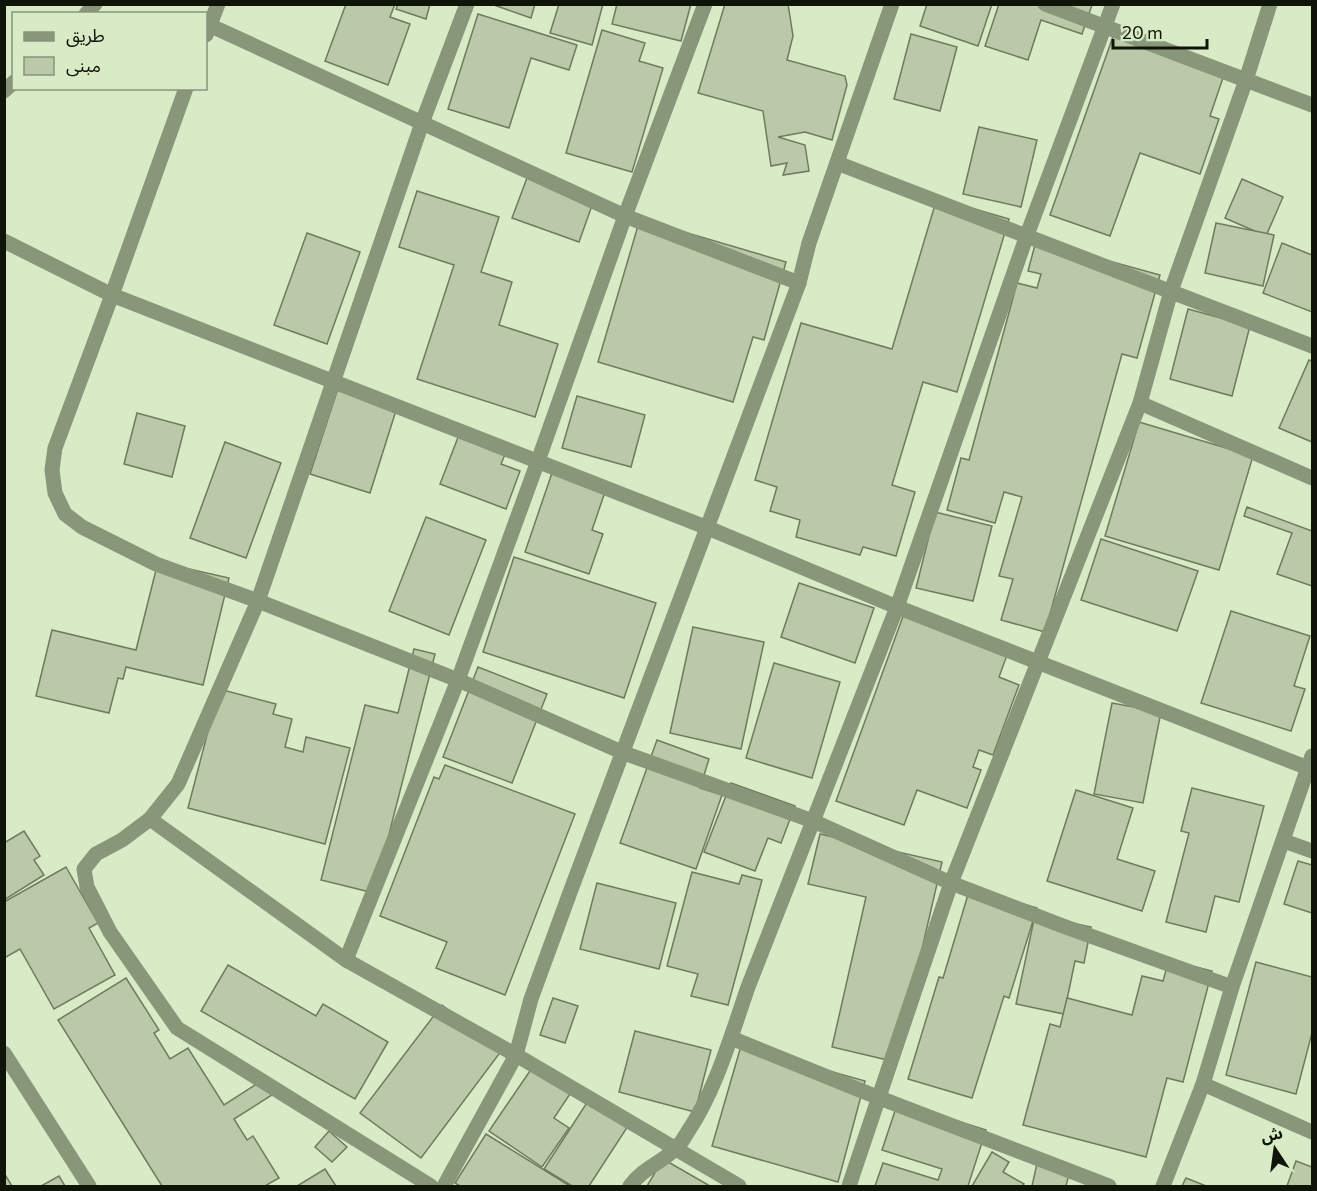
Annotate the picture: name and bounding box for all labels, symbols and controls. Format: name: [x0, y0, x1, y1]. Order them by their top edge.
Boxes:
legend: [12, 12, 207, 90]
scale bar: [1113, 12, 1208, 50]
text: 20 m: [1122, 21, 1163, 43]
text: طريق: [66, 24, 105, 47]
text: مبنى: [66, 54, 101, 77]
north arrow: [1245, 1119, 1305, 1179]
text: ش: [1259, 1122, 1285, 1147]

